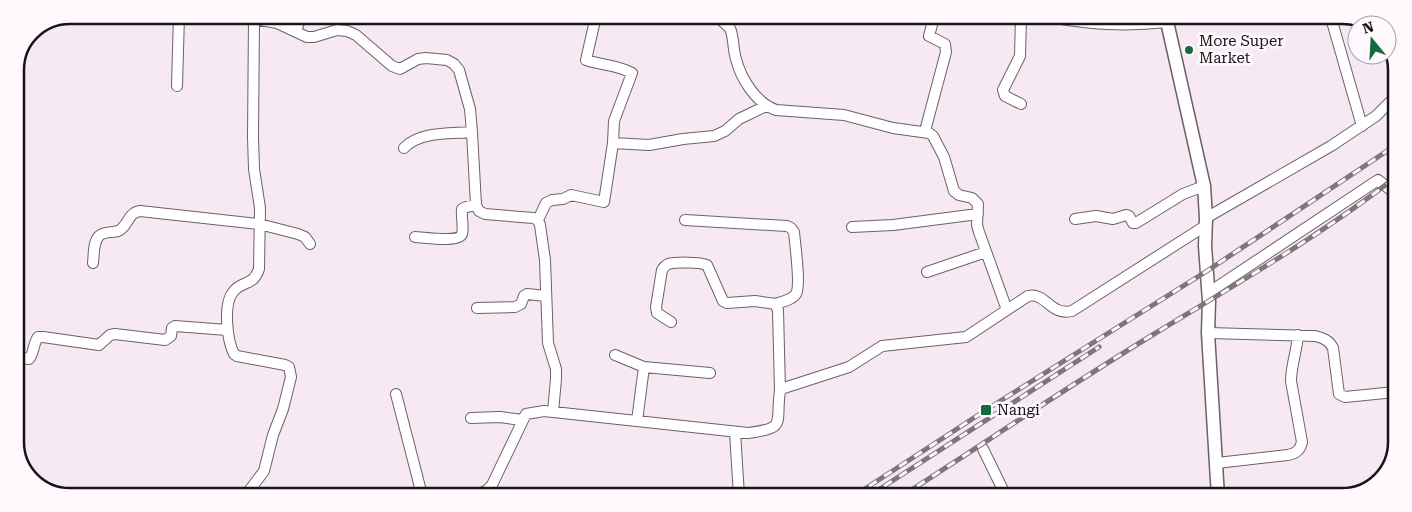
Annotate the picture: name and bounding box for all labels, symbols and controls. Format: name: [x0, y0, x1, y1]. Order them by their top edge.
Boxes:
north arrow: [1347, 15, 1397, 65]
text: N: [1360, 18, 1376, 37]
place label: More Super Market: [1199, 32, 1283, 67]
marker: More Super Market: [1183, 44, 1195, 56]
place label: Nangi: [997, 401, 1040, 419]
marker: Nangi: [979, 403, 993, 417]

